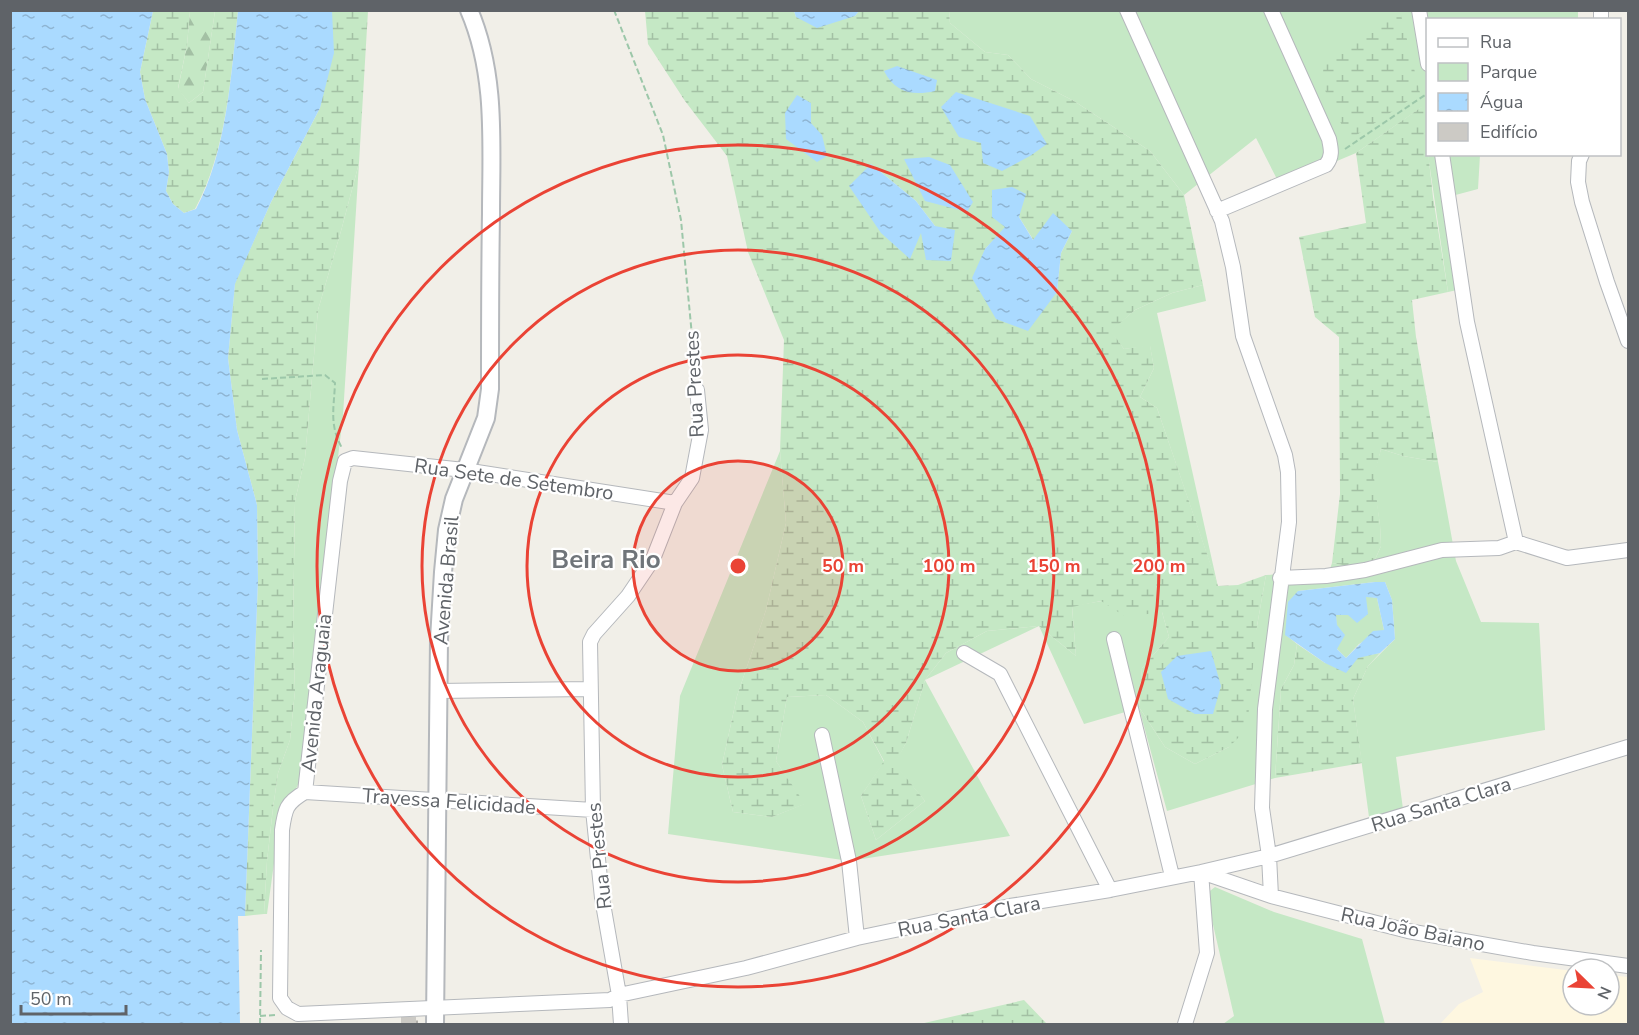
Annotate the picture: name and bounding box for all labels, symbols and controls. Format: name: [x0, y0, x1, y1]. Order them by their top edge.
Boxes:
legend: [1426, 18, 1621, 156]
text: Rua: [1480, 30, 1512, 54]
text: Parque: [1480, 60, 1537, 84]
text: Água: [1480, 90, 1523, 114]
text: Edifício: [1480, 120, 1538, 144]
street label: Rua Prestes: [678, 330, 711, 438]
street label: Rua Sete de Setembro: [413, 452, 615, 507]
street label: Avenida Brasil: [427, 514, 466, 646]
district label: Beira Rio: [551, 542, 661, 577]
text: 50 m: [822, 554, 864, 578]
text: 100 m: [922, 554, 976, 578]
text: 150 m: [1027, 554, 1081, 578]
text: 200 m: [1132, 554, 1186, 578]
centre of rings: [728, 556, 748, 576]
street label: Avenida Araguaia: [295, 612, 338, 774]
street label: Rua Santa Clara: [1368, 770, 1514, 839]
street label: Travessa Felicidade: [361, 782, 537, 821]
street label: Rua Prestes: [580, 801, 619, 911]
street label: Rua Santa Clara: [895, 889, 1043, 944]
street label: Rua João Baiano: [1338, 901, 1487, 958]
north arrow: [1561, 957, 1621, 1017]
scale bar: [21, 978, 126, 1016]
text: N: [1591, 983, 1616, 1003]
text: 50 m: [30, 987, 72, 1011]

